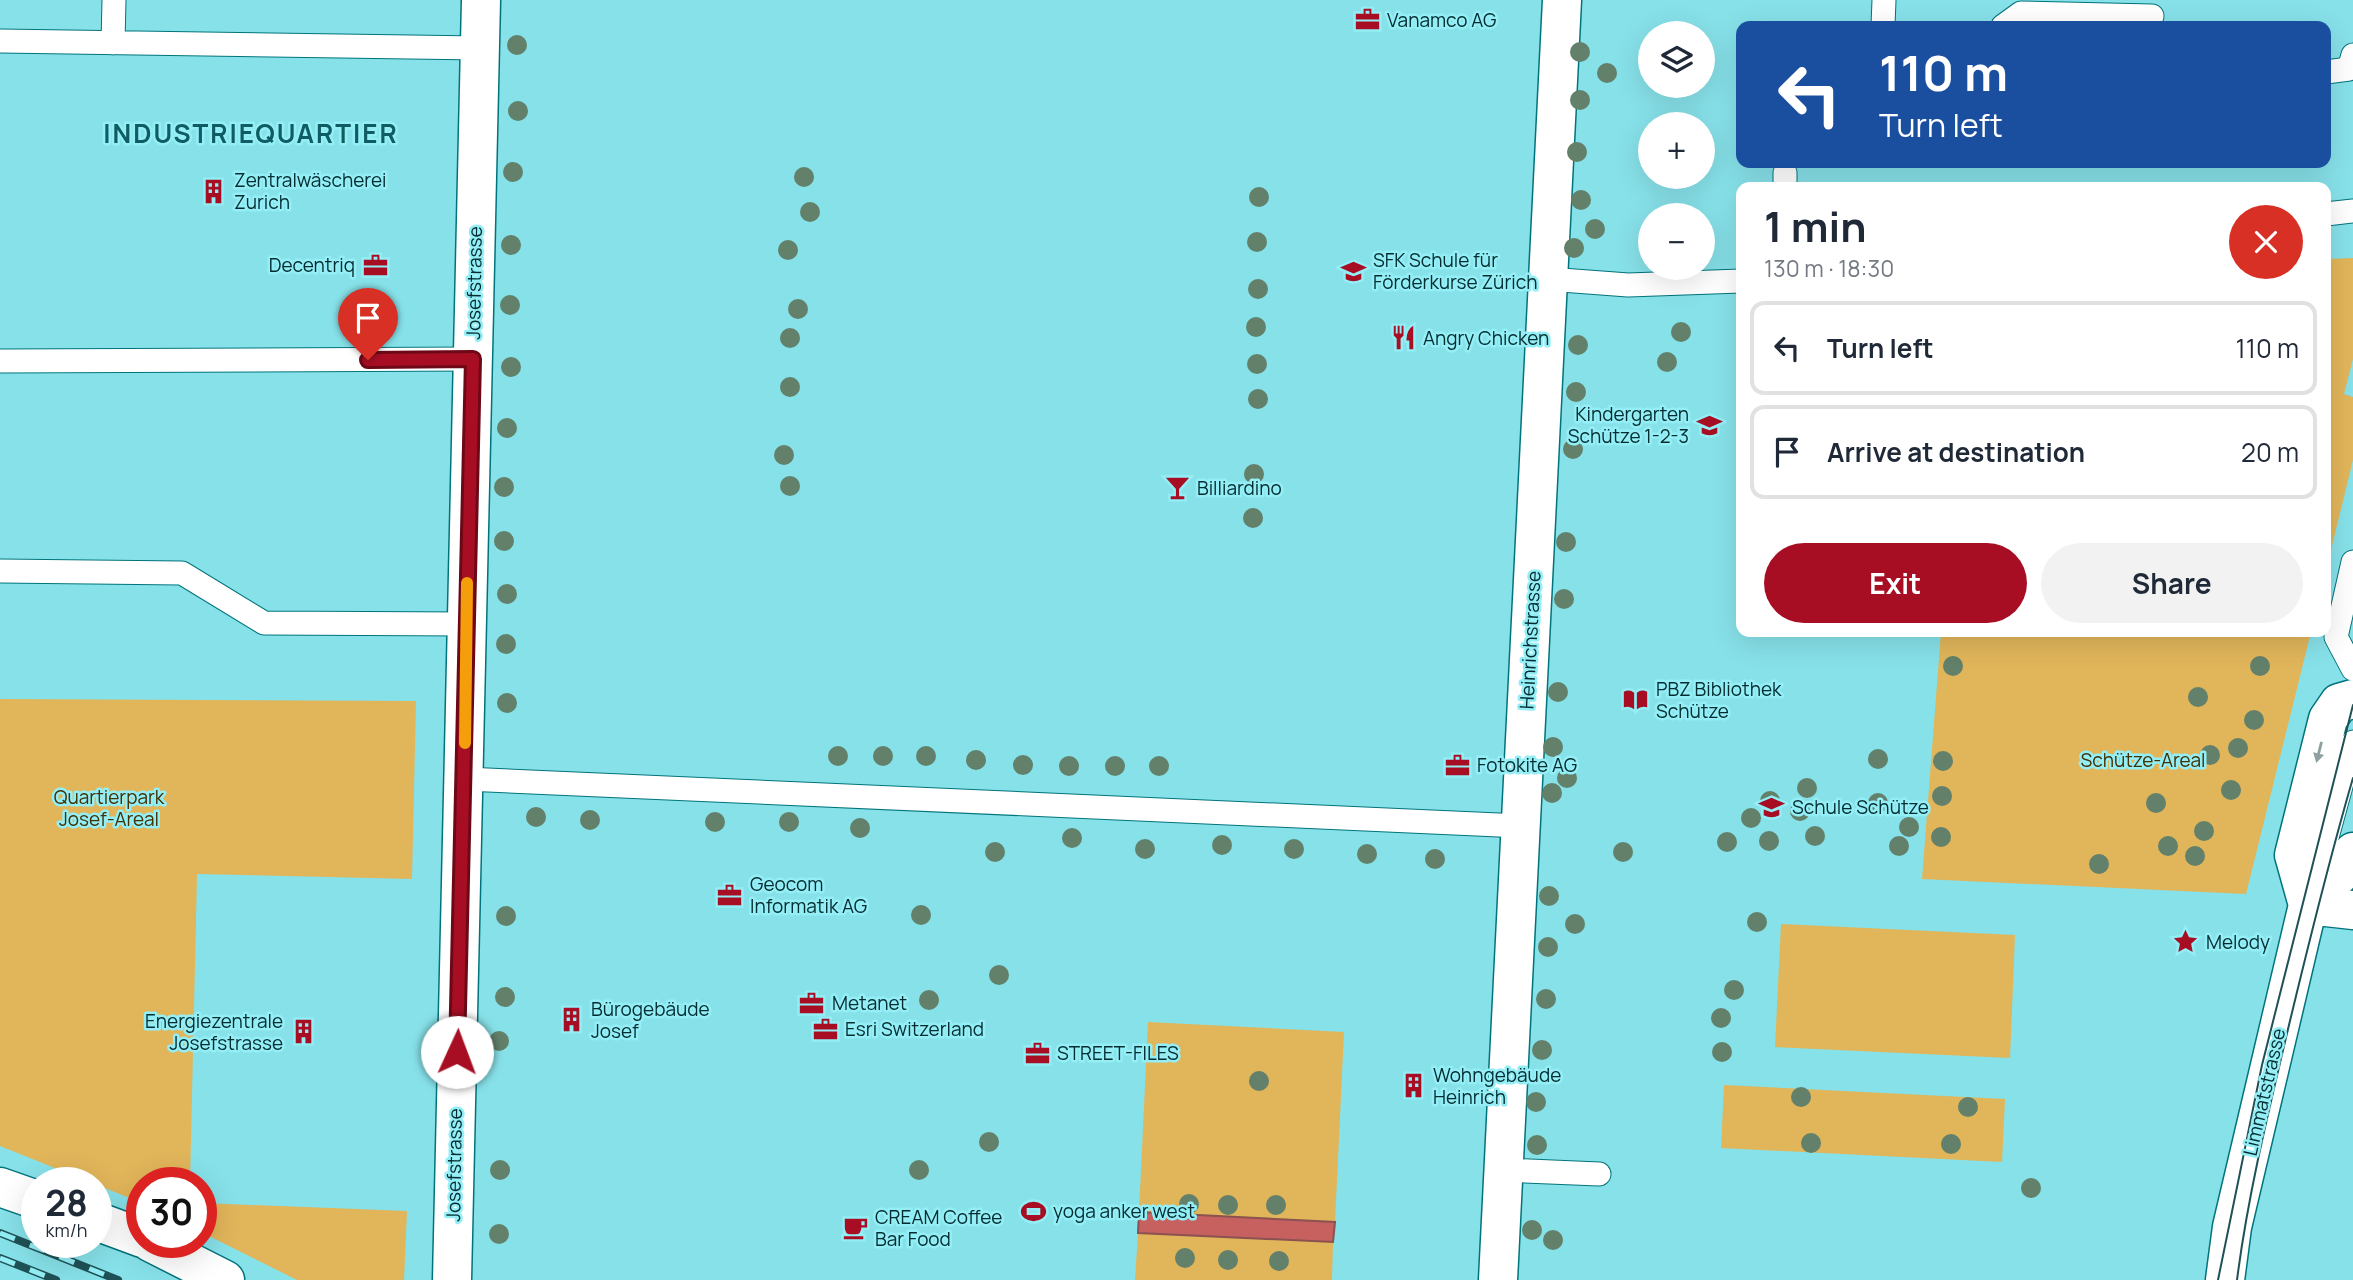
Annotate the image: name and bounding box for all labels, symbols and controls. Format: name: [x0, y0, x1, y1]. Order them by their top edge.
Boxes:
office icon: Vanamco AG: [1353, 6, 1381, 34]
place label: Vanamco AG: [1387, 7, 1496, 33]
map controls: [1638, 21, 1715, 280]
button: layers: [1638, 21, 1715, 98]
text: 110 m: [1879, 39, 2008, 106]
icon: left: [1764, 49, 1855, 140]
text: Turn left: [1879, 103, 2003, 147]
button: +: [1638, 112, 1715, 189]
district label: INDUSTRIEQUARTIER: [103, 115, 399, 151]
place label: Zentralwäscherei Zurich: [234, 167, 387, 215]
building icon: Zentralwäscherei Zurich: [200, 177, 228, 205]
text: 1 min: [1764, 197, 1867, 255]
button: −: [1638, 203, 1715, 280]
button: close: [2229, 205, 2303, 279]
street label: Josefstrasse: [460, 226, 488, 340]
place label: SFK Schule für Förderkurse Zürich: [1373, 247, 1538, 295]
office icon: Decentriq: [361, 251, 389, 279]
place label: Decentriq: [269, 252, 355, 278]
text: 130 m · 18:30: [1764, 252, 1894, 284]
school or university icon: SFK Schule für Förderkurse Zürich: [1339, 257, 1367, 285]
pin: [338, 288, 398, 360]
icon: arrive: [349, 299, 387, 337]
restaurant icon: Angry Chicken: [1389, 324, 1417, 352]
place label: Angry Chicken: [1423, 325, 1549, 351]
icon: left: [1768, 329, 1806, 367]
text: Turn left: [1827, 330, 1934, 366]
text: 110 m: [2236, 330, 2299, 366]
place label: Kindergarten Schütze 1-2-3: [1568, 401, 1689, 449]
school or university icon: Kindergarten Schütze 1-2-3: [1695, 411, 1723, 439]
icon: arrive: [1768, 433, 1806, 471]
text: Arrive at destination: [1827, 434, 2085, 470]
text: 20 m: [2241, 434, 2299, 470]
bar icon: Billiardino: [1163, 474, 1191, 502]
place label: Billiardino: [1197, 475, 1282, 501]
button: Exit: [1764, 543, 2027, 623]
button: Share: [2041, 543, 2303, 623]
street label: Heinrichstrasse: [1513, 570, 1547, 710]
place label: PBZ Bibliothek Schütze: [1656, 676, 1782, 724]
library icon: PBZ Bibliothek Schütze: [1622, 686, 1650, 714]
one-way arrow: [2313, 741, 2324, 763]
park label: Schütze-Areal: [2080, 747, 2206, 773]
office icon: Fotokite AG: [1443, 751, 1471, 779]
place label: Fotokite AG: [1477, 752, 1577, 778]
park label: Quartierpark Josef-Areal: [54, 784, 165, 832]
school or university icon: Schule Schütze: [1758, 793, 1786, 821]
place label: Schule Schütze: [1792, 794, 1929, 820]
place label: Geocom Informatik AG: [750, 871, 867, 919]
office icon: Geocom Informatik AG: [716, 881, 744, 909]
place icon: Melody: [2172, 928, 2200, 956]
place label: Melody: [2206, 929, 2270, 955]
office icon: Metanet: [798, 989, 826, 1017]
place label: Metanet: [832, 990, 907, 1016]
place label: Bürogebäude Josef: [591, 996, 710, 1044]
building icon: Bürogebäude Josef: [557, 1006, 585, 1034]
place label: Energiezentrale Josefstrasse: [145, 1008, 283, 1056]
position arrow: [420, 1015, 494, 1089]
office icon: Esri Switzerland: [811, 1015, 839, 1043]
place label: Esri Switzerland: [845, 1016, 984, 1042]
building icon: Energiezentrale Josefstrasse: [289, 1018, 317, 1046]
street label: Limmatstrasse: [2237, 1026, 2291, 1158]
office icon: STREET-FILES: [1023, 1039, 1051, 1067]
place label: STREET-FILES: [1057, 1040, 1179, 1066]
place label: Wohngebäude Heinrich: [1433, 1062, 1561, 1110]
building icon: Wohngebäude Heinrich: [1399, 1072, 1427, 1100]
street label: Josefstrasse: [440, 1108, 468, 1222]
speed limit sign: 30: [126, 1167, 217, 1258]
text: 28: [45, 1179, 88, 1227]
sports icon: yoga anker west: [1019, 1197, 1047, 1225]
place label: yoga anker west: [1053, 1198, 1195, 1224]
place label: CREAM Coffee Bar Food: [875, 1204, 1002, 1252]
cafe icon: CREAM Coffee Bar Food: [841, 1214, 869, 1242]
text: km/h: [46, 1218, 87, 1242]

